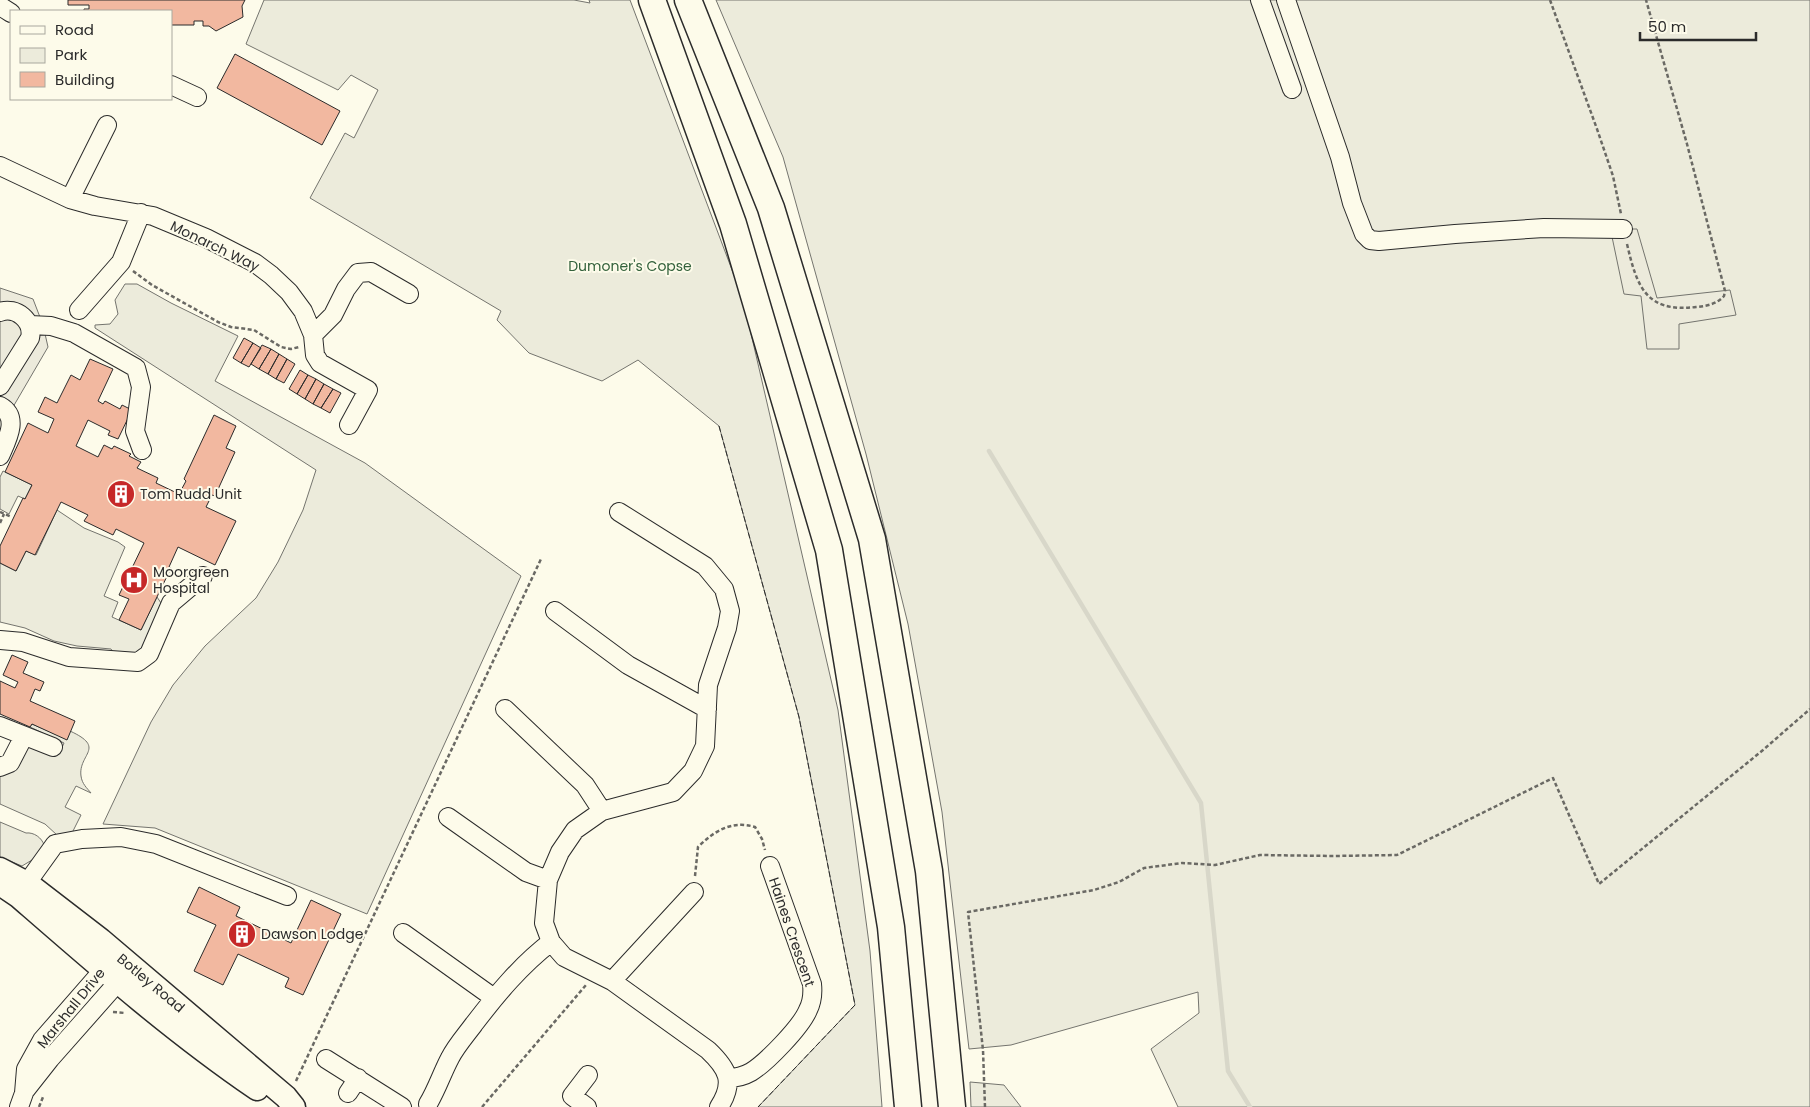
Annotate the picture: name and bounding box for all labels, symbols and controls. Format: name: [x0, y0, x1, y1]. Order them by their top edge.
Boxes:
legend: [10, 10, 172, 100]
scale bar: [1640, 10, 1756, 42]
text: 50 m: [1648, 16, 1686, 37]
text: Road: [55, 19, 94, 40]
text: Park: [55, 44, 87, 65]
text: Building: [55, 69, 115, 90]
street label: Monarch Way: [167, 216, 263, 276]
park label: Dumoner's Copse: [568, 256, 692, 276]
building icon: Tom Rudd Unit: [106, 479, 136, 509]
place label: Tom Rudd Unit: [140, 484, 242, 504]
place label: Moorgreen Hospital: [153, 562, 229, 598]
hospital icon: Moorgreen Hospital: [119, 565, 149, 595]
street label: Haines Crescent: [764, 875, 820, 989]
building icon: Dawson Lodge: [227, 919, 257, 949]
place label: Dawson Lodge: [261, 924, 364, 944]
street label: Botley Road: [113, 949, 189, 1017]
street label: Marshall Drive: [32, 963, 110, 1052]

